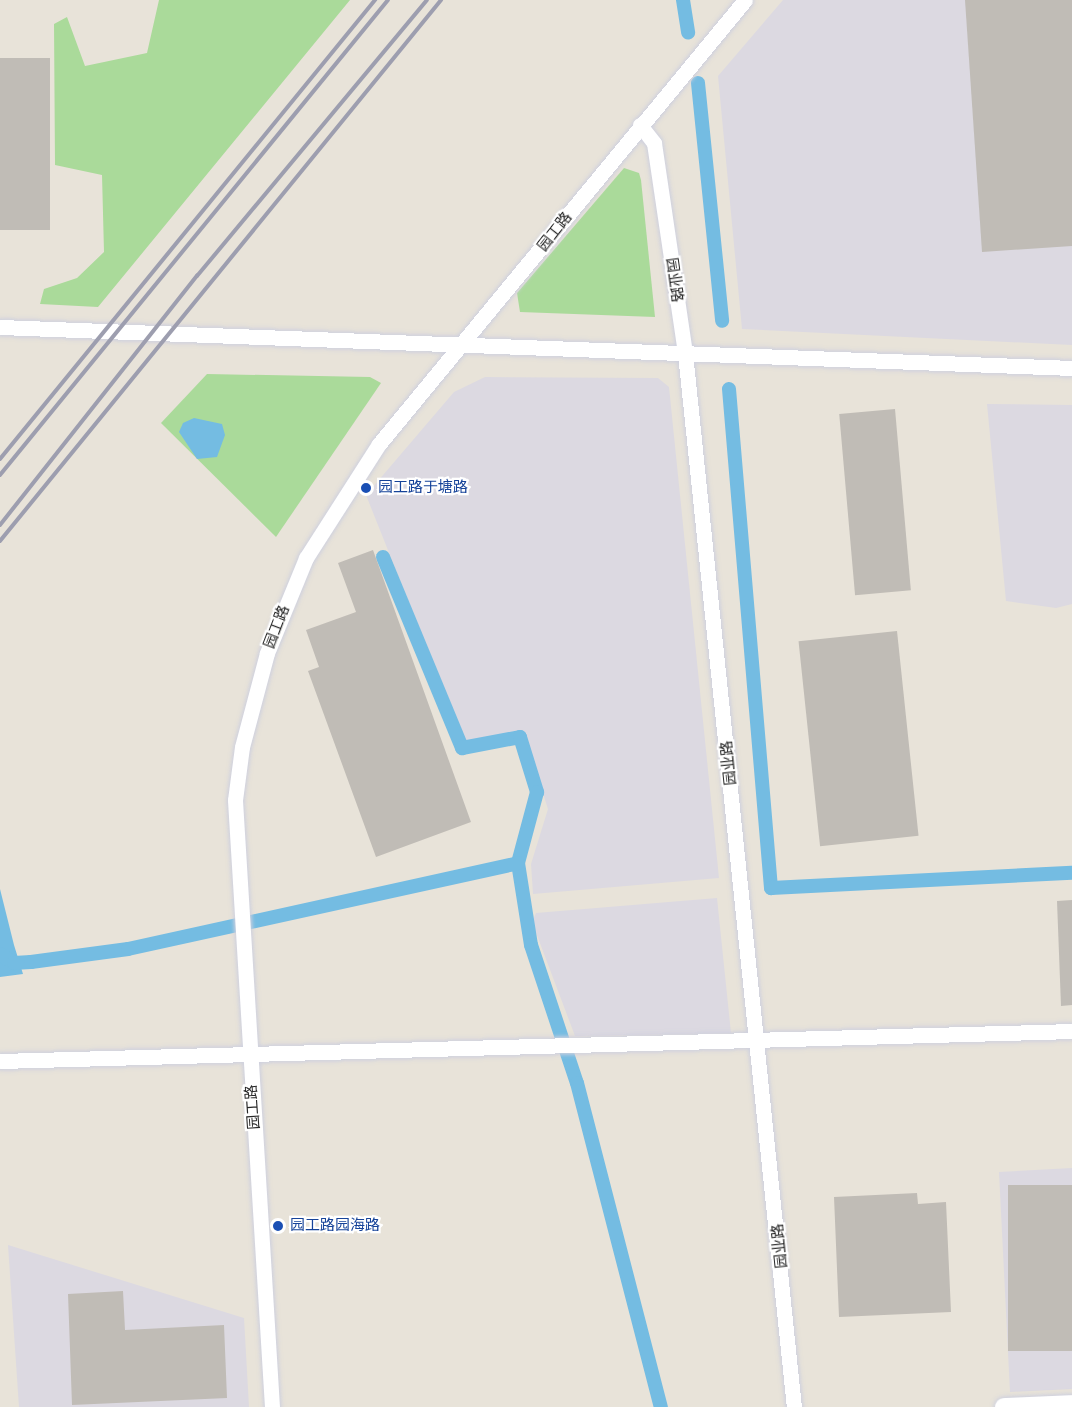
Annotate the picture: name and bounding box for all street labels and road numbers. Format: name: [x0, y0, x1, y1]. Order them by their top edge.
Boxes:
street label: 园工路: [534, 209, 576, 255]
street label: 园业路: [662, 256, 686, 304]
street label: 园工路: [261, 603, 293, 651]
street label: 园业路: [718, 740, 740, 786]
street label: 园工路: [242, 1084, 264, 1130]
street label: 园业路: [769, 1223, 791, 1269]

